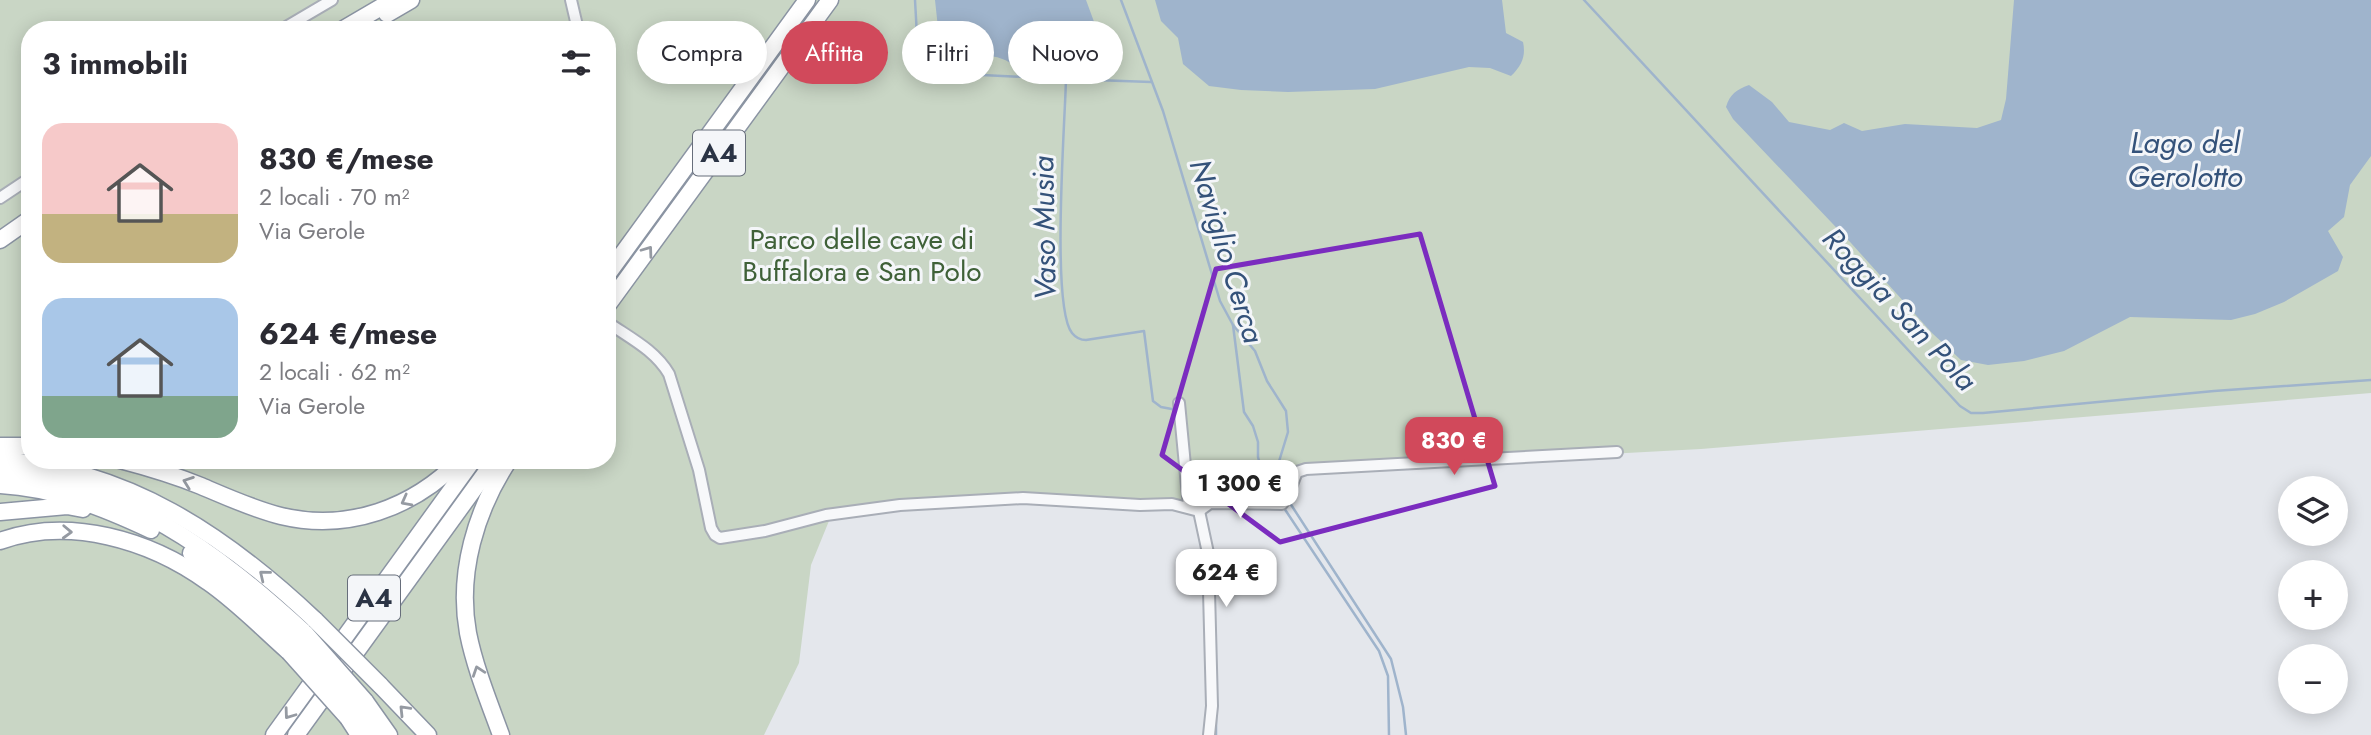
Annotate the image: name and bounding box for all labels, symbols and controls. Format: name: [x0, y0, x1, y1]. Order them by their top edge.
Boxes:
chip: Compra: [637, 21, 767, 84]
chip: Affitta: [781, 21, 888, 84]
chip: Filtri: [902, 21, 994, 84]
chip: Nuovo: [1008, 21, 1123, 84]
text: 3 immobili: [42, 42, 188, 85]
icon: filters: [557, 44, 595, 82]
water label: Lago del Gerolotto: [2127, 121, 2243, 198]
road number: A4: [693, 130, 745, 176]
text: 830 €/mese: [259, 137, 434, 180]
icon: home: [98, 151, 182, 235]
water label: Naviglio Cerca: [1179, 154, 1275, 349]
water label: Vaso Musia: [1021, 155, 1067, 300]
text: 2 locali · 70 m²: [259, 180, 410, 214]
text: Via Gerole: [259, 214, 365, 248]
water label: Roggia San Pola: [1813, 218, 1987, 401]
park label: Parco delle cave di Buffalora e San Polo: [742, 219, 982, 292]
one-way arrow: [639, 246, 652, 259]
text: 624 €/mese: [259, 312, 437, 355]
icon: home: [98, 326, 182, 410]
text: 2 locali · 62 m²: [259, 355, 410, 389]
text: Via Gerole: [259, 389, 365, 423]
pin: 830 €: [1405, 418, 1503, 477]
text: 830 €: [1421, 423, 1487, 457]
pin: 1 300 €: [1175, 461, 1305, 520]
text: 1 300 €: [1197, 466, 1283, 500]
one-way arrow: [183, 476, 195, 490]
map controls: [2278, 476, 2348, 714]
button: layers: [2278, 476, 2348, 546]
one-way arrow: [401, 493, 413, 506]
one-way arrow: [62, 524, 73, 539]
pin: 624 €: [1177, 550, 1275, 609]
text: 624 €: [1192, 555, 1260, 589]
button: +: [2278, 560, 2348, 630]
one-way arrow: [260, 570, 272, 583]
road number: A4: [348, 576, 400, 620]
button: −: [2278, 644, 2348, 714]
one-way arrow: [472, 665, 486, 677]
one-way arrow: [399, 705, 412, 718]
one-way arrow: [285, 706, 298, 719]

